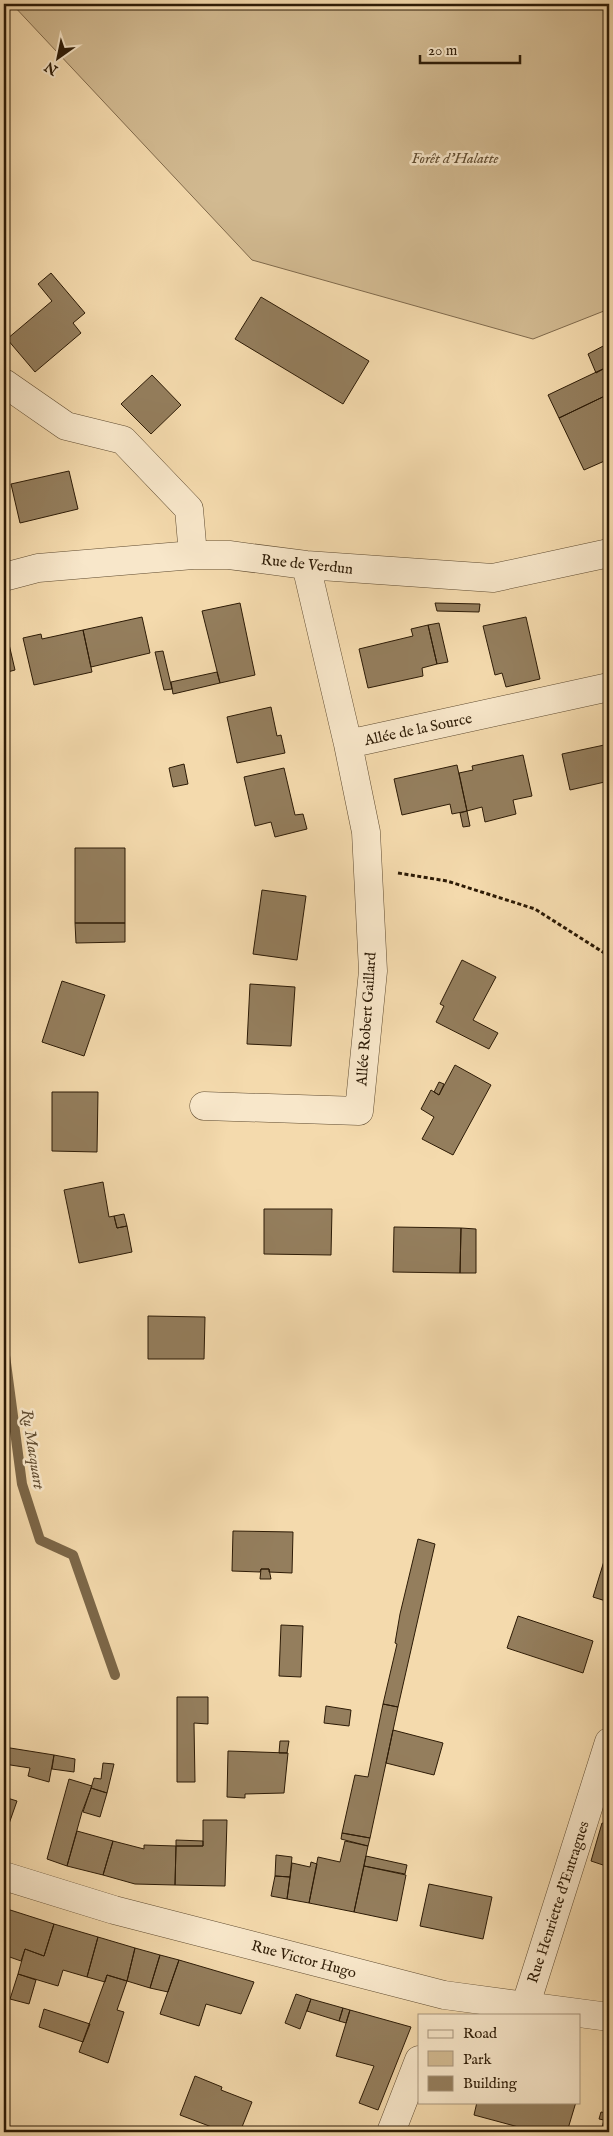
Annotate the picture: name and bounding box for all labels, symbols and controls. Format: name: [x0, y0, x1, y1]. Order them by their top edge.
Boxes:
north arrow: [32, 32, 82, 82]
scale bar: [420, 32, 520, 64]
text: 20 m: [428, 41, 458, 60]
text: N: [41, 57, 62, 79]
park label: Forêt d'Halatte: [411, 149, 499, 168]
street label: Rue de Verdun: [260, 550, 354, 579]
street label: Allée de la Source: [362, 709, 474, 750]
street label: Allée Robert Gaillard: [352, 950, 381, 1088]
water label: Ru Macquart: [16, 1408, 48, 1492]
street label: Rue Henriette d'Entragues: [523, 1819, 594, 1986]
street label: Rue Victor Hugo: [249, 1936, 359, 1983]
legend: [418, 2014, 580, 2104]
text: Road: [463, 2024, 498, 2043]
text: Park: [463, 2050, 493, 2069]
text: Building: [463, 2074, 518, 2093]

